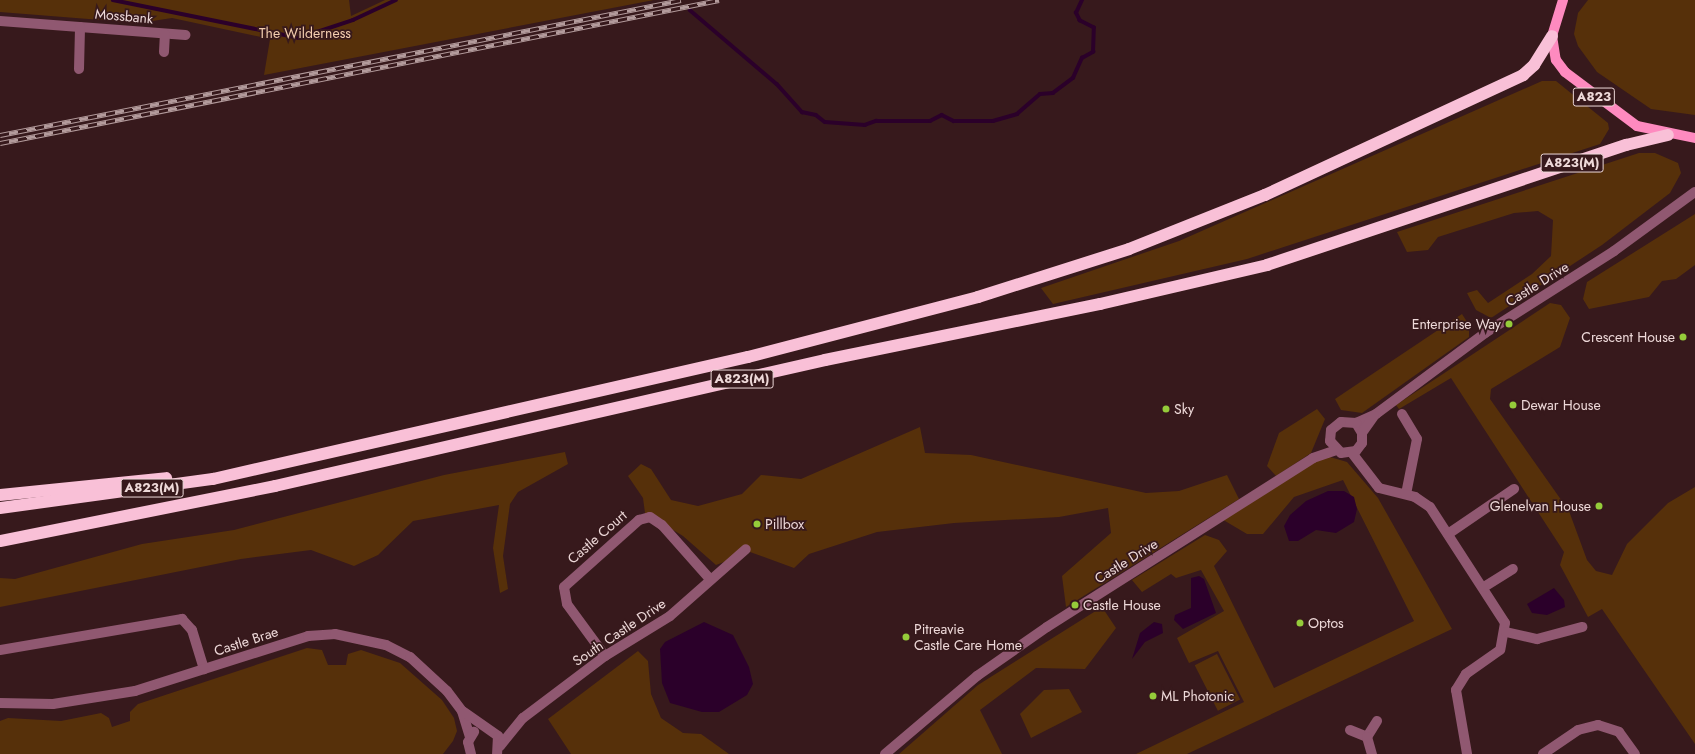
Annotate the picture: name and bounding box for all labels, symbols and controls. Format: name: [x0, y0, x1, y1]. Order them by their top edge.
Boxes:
street label: Mossbank: [94, 5, 154, 27]
park label: The Wilderness: [259, 25, 351, 41]
road number: A823: [1572, 86, 1616, 108]
road number: A823(M): [1540, 152, 1604, 174]
street label: Castle Drive: [1502, 258, 1572, 310]
place label: Enterprise Way: [1412, 316, 1501, 332]
marker: Enterprise Way: [1504, 319, 1514, 329]
place label: Crescent House: [1581, 329, 1675, 345]
marker: Crescent House: [1678, 332, 1688, 342]
road number: A823(M): [710, 368, 774, 390]
place label: Dewar House: [1521, 397, 1601, 413]
marker: Dewar House: [1508, 400, 1518, 410]
place label: Sky: [1174, 401, 1194, 417]
marker: Sky: [1161, 404, 1171, 414]
road number: A823(M): [120, 477, 184, 499]
place label: Glenelvan House: [1490, 498, 1591, 514]
marker: Glenelvan House: [1594, 501, 1604, 511]
street label: Castle Court: [564, 507, 630, 567]
place label: Pillbox: [765, 516, 804, 532]
marker: Pillbox: [752, 519, 762, 529]
street label: Castle Drive: [1091, 535, 1161, 587]
street label: South Castle Drive: [569, 595, 669, 669]
place label: Castle House: [1083, 597, 1161, 613]
marker: Castle House: [1070, 600, 1080, 610]
place label: Optos: [1308, 615, 1344, 631]
marker: Optos: [1295, 618, 1305, 628]
place label: Pitreavie Castle Care Home: [914, 621, 1022, 654]
street label: Castle Brae: [212, 623, 280, 659]
marker: Pitreavie Castle Care Home: [901, 632, 911, 642]
place label: ML Photonic: [1161, 688, 1234, 704]
marker: ML Photonic: [1148, 691, 1158, 701]

